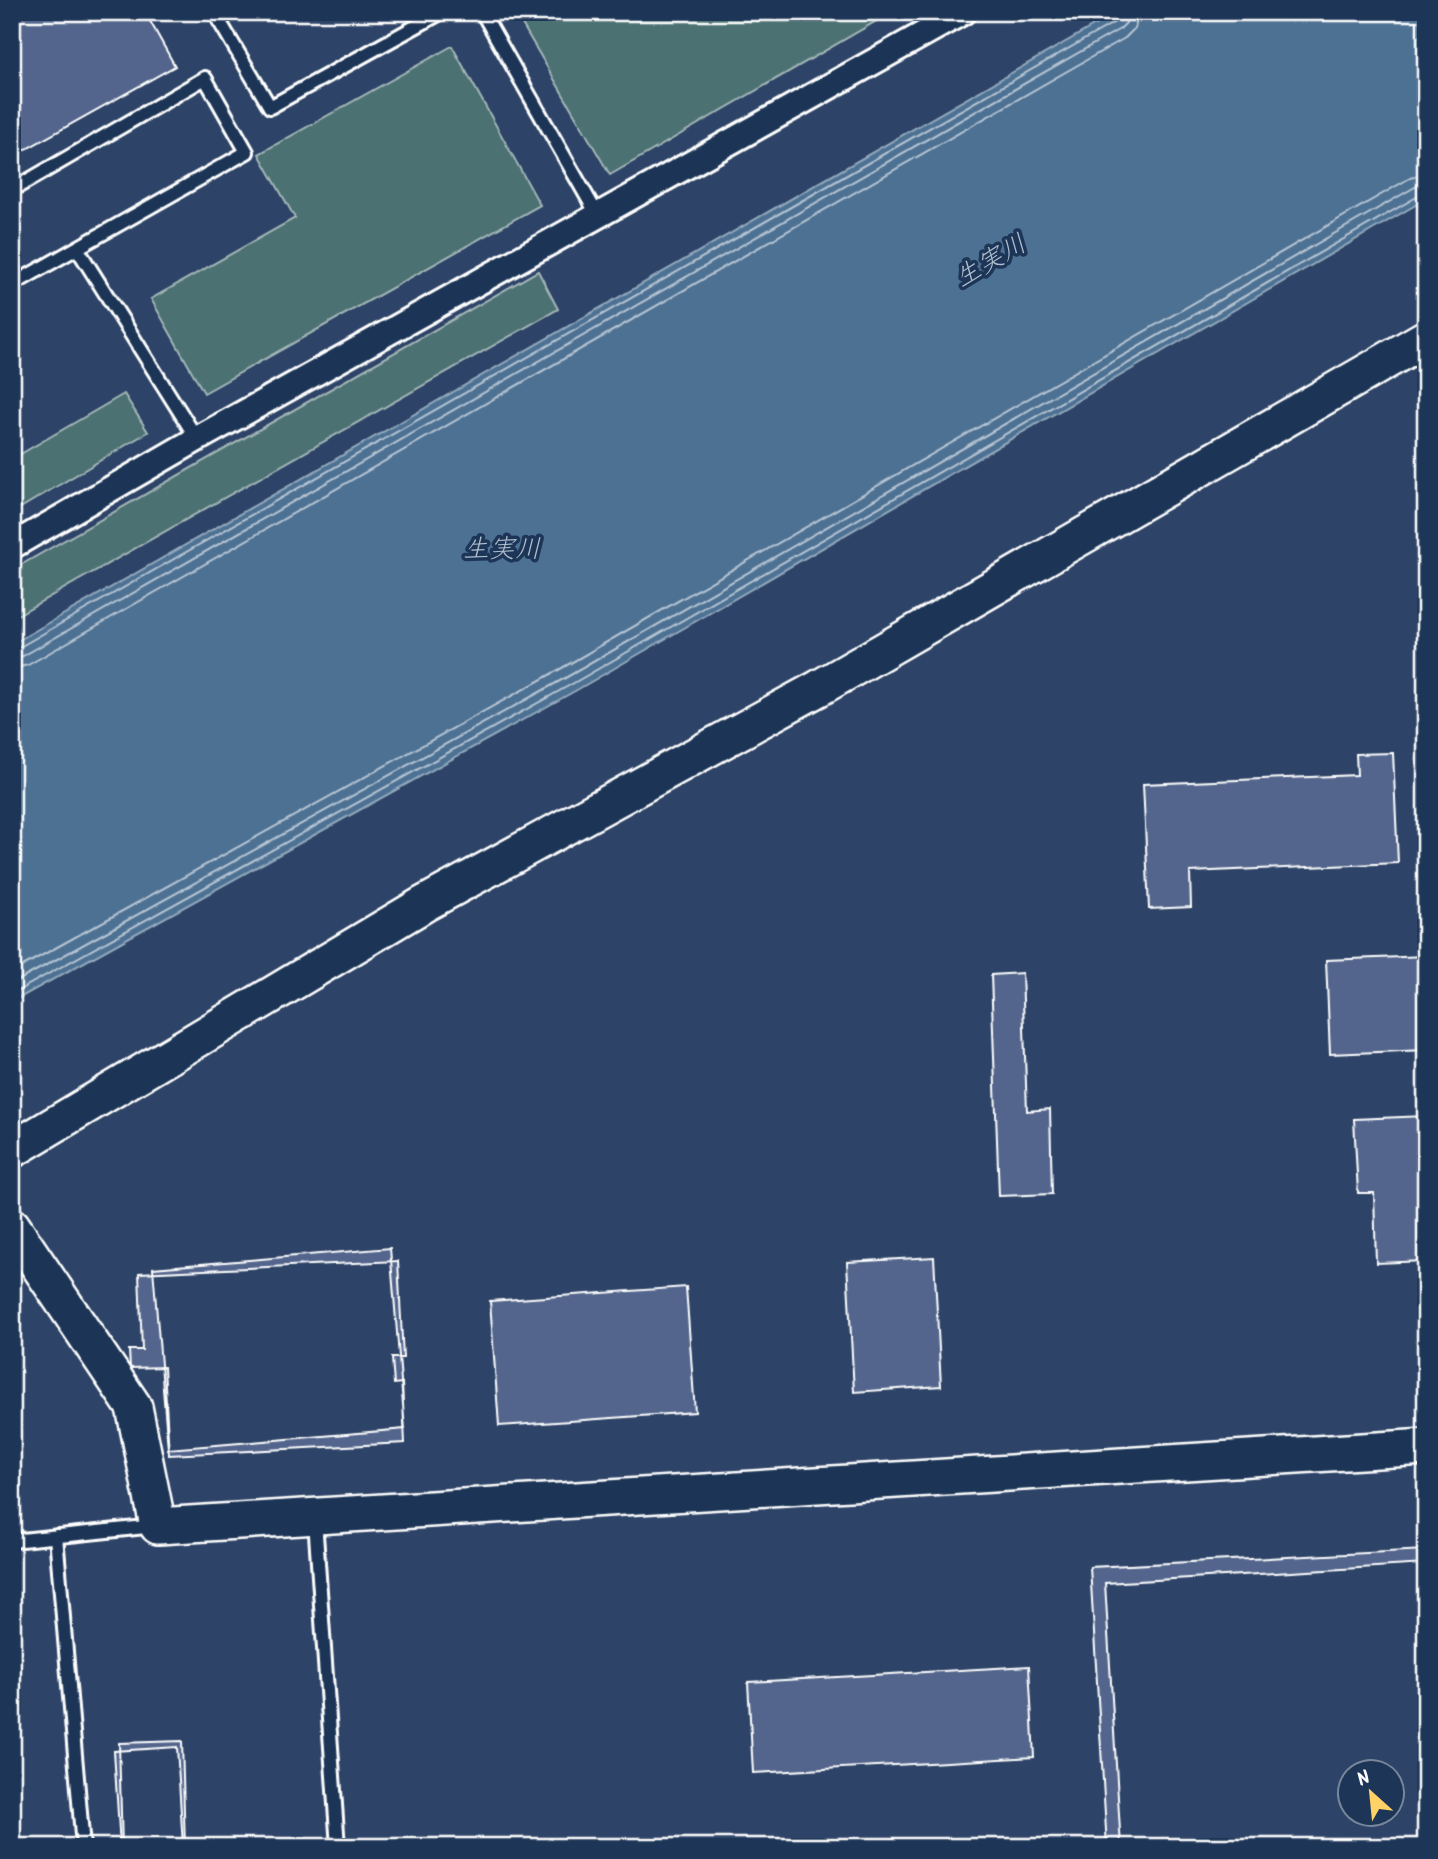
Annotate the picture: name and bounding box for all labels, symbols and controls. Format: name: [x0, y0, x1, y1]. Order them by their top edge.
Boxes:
water label: 生実川: [947, 224, 1035, 299]
water label: 生実川: [463, 529, 541, 571]
north arrow: [1336, 1758, 1406, 1828]
text: N: [1352, 1764, 1376, 1796]

